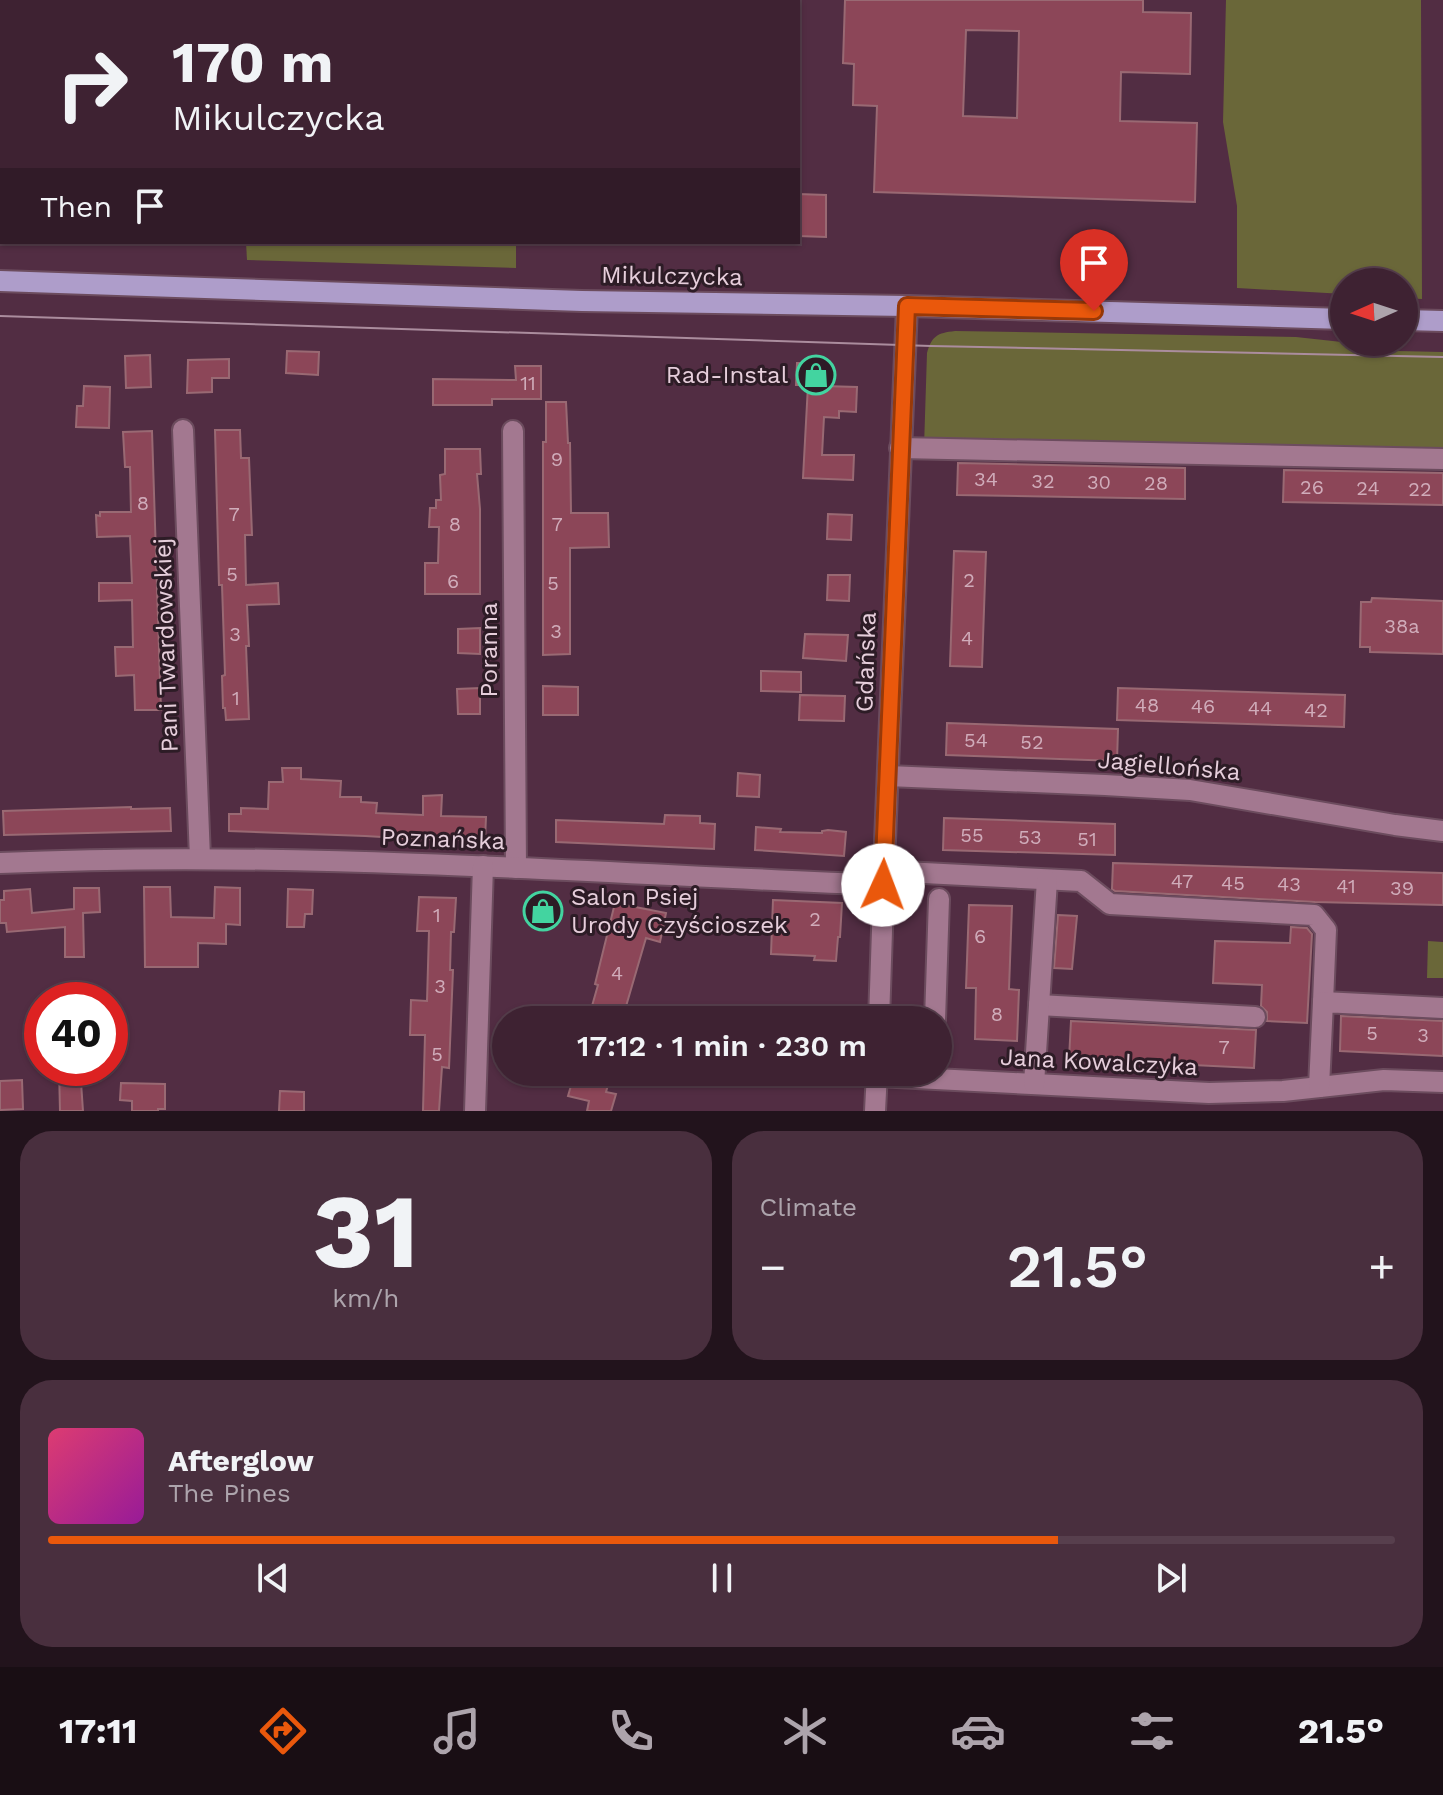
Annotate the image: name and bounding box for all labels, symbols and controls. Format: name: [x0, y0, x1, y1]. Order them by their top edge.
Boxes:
text: 170 m: [172, 30, 334, 96]
icon: right: [40, 32, 144, 136]
text: Mikulczycka: [172, 97, 385, 139]
icon: arrive: [128, 184, 172, 228]
text: Then: [40, 189, 112, 224]
pin: [1060, 229, 1128, 311]
icon: arrive: [1072, 241, 1116, 285]
street label: Mikulczycka: [601, 261, 743, 291]
north arrow: [1330, 268, 1418, 356]
map controls: [1330, 268, 1418, 356]
shop icon: Rad-Instal: [795, 354, 837, 396]
place label: Rad-Instal: [666, 361, 789, 389]
house number: 11: [520, 371, 536, 395]
house number: 9: [551, 447, 563, 471]
house number: 34: [974, 467, 998, 491]
house number: 32: [1031, 469, 1055, 493]
house number: 30: [1087, 470, 1111, 494]
house number: 28: [1144, 471, 1168, 495]
house number: 26: [1300, 475, 1324, 499]
house number: 24: [1356, 476, 1380, 500]
house number: 22: [1408, 477, 1432, 501]
house number: 8: [137, 491, 149, 515]
house number: 7: [228, 502, 240, 526]
house number: 8: [449, 512, 461, 536]
house number: 7: [551, 512, 563, 536]
street label: Pani Twardowskiej: [148, 537, 184, 753]
house number: 5: [226, 562, 238, 586]
house number: 2: [963, 568, 975, 592]
house number: 6: [447, 569, 459, 593]
house number: 5: [547, 571, 559, 595]
street label: Poranna: [475, 602, 503, 698]
street label: Gdańska: [850, 611, 882, 713]
house number: 38a: [1384, 614, 1420, 638]
house number: 3: [550, 619, 562, 643]
house number: 3: [229, 622, 241, 646]
house number: 4: [961, 626, 973, 650]
house number: 1: [232, 686, 240, 710]
house number: 48: [1135, 693, 1159, 717]
house number: 46: [1191, 694, 1215, 718]
house number: 44: [1248, 696, 1272, 720]
house number: 42: [1304, 698, 1328, 722]
house number: 54: [964, 728, 988, 752]
house number: 52: [1020, 730, 1044, 754]
street label: Jagiellońska: [1096, 746, 1242, 786]
street label: Poznańska: [380, 823, 506, 855]
house number: 55: [960, 823, 984, 847]
house number: 53: [1018, 825, 1042, 849]
house number: 51: [1077, 827, 1097, 851]
position arrow: [841, 843, 925, 927]
house number: 47: [1171, 869, 1193, 893]
house number: 45: [1221, 871, 1245, 895]
house number: 43: [1277, 872, 1301, 896]
house number: 41: [1336, 874, 1356, 898]
house number: 39: [1390, 876, 1414, 900]
place label: Salon Psiej Urody Czyścioszek: [571, 883, 788, 939]
shop icon: Salon Psiej Urody Czyścioszek: [522, 890, 564, 932]
house number: 1: [433, 903, 441, 927]
house number: 2: [809, 907, 821, 931]
house number: 6: [974, 924, 986, 948]
house number: 4: [611, 961, 623, 985]
house number: 3: [434, 974, 446, 998]
speed limit sign: 40: [24, 982, 128, 1086]
house number: 8: [991, 1002, 1003, 1026]
house number: 5: [1366, 1021, 1378, 1045]
house number: 3: [1417, 1023, 1429, 1047]
text: 17:12 · 1 min · 230 m: [577, 1028, 867, 1063]
house number: 7: [1218, 1035, 1230, 1059]
house number: 5: [431, 1042, 443, 1066]
street label: Jana Kowalczyka: [999, 1043, 1199, 1081]
text: 31: [313, 1170, 419, 1292]
text: Climate: [760, 1192, 857, 1222]
text: 21.5°: [1007, 1231, 1148, 1302]
text: −: [760, 1241, 786, 1293]
text: +: [1368, 1241, 1395, 1293]
text: km/h: [332, 1283, 399, 1313]
text: Afterglow: [168, 1443, 314, 1478]
text: The Pines: [168, 1478, 291, 1508]
icon: previous: [251, 1556, 295, 1600]
icon: pause: [700, 1556, 744, 1600]
icon: next: [1149, 1556, 1193, 1600]
icon: directions: [255, 1703, 311, 1759]
icon: music: [429, 1703, 485, 1759]
icon: phone: [603, 1703, 659, 1759]
icon: climate: [777, 1703, 833, 1759]
icon: car: [950, 1703, 1006, 1759]
icon: filters: [1124, 1703, 1180, 1759]
text: 17:11: [59, 1710, 138, 1752]
text: 21.5°: [1298, 1710, 1384, 1752]

